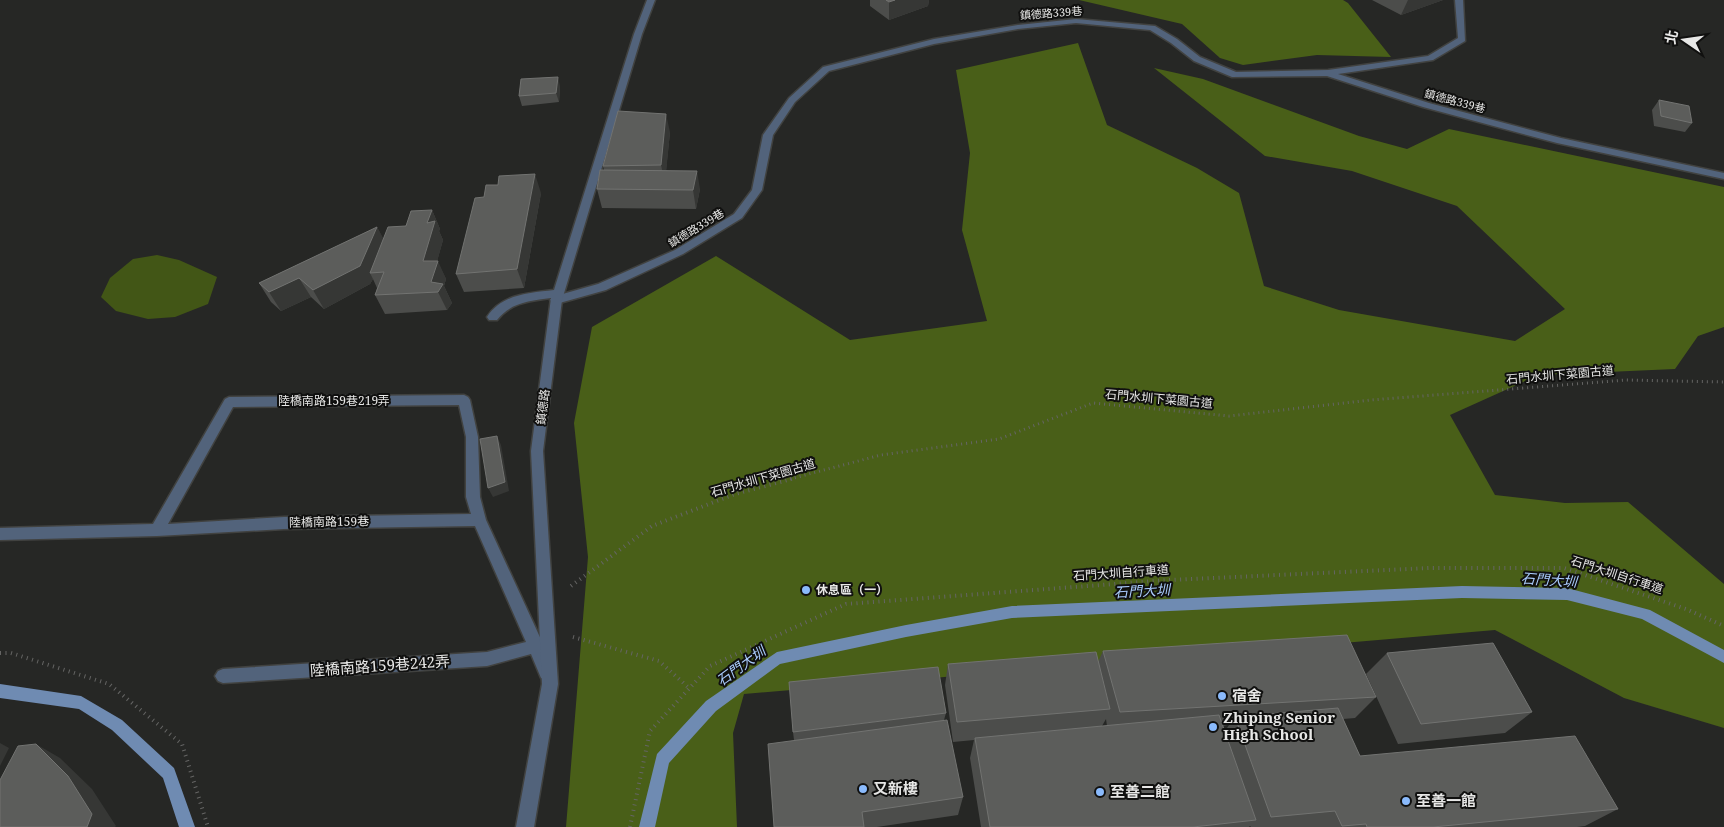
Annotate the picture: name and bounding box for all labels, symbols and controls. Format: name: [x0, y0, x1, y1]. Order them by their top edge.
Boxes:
street label: 鎮德路339巷: [1019, 3, 1083, 22]
north arrow: [1659, 15, 1709, 65]
text: 北: [1660, 28, 1682, 46]
street label: 鎮德路339巷: [1423, 85, 1487, 116]
street label: 鎮德路339巷: [665, 205, 726, 250]
street label: 石門水圳下菜園古道: [1505, 361, 1614, 388]
street label: 石門水圳下菜園古道: [1105, 385, 1214, 412]
street label: 鎮德路: [532, 388, 553, 426]
street label: 陸橋南路159巷219弄: [278, 392, 390, 409]
street label: 石門水圳下菜園古道: [709, 454, 817, 501]
street label: 陸橋南路159巷: [289, 512, 369, 531]
street label: 石門大圳自行車道: [1569, 552, 1665, 597]
street label: 石門大圳自行車道: [1072, 561, 1169, 584]
water label: 石門大圳: [1520, 568, 1580, 591]
water label: 石門大圳: [1114, 579, 1172, 601]
place label: 休息區（一）: [816, 581, 888, 598]
marker: 休息區（一）: [800, 584, 812, 596]
water label: 石門大圳: [712, 640, 771, 690]
street label: 陸橋南路159巷242弄: [309, 650, 451, 680]
place label: 宿舍: [1232, 685, 1262, 705]
marker: 宿舍: [1216, 690, 1228, 702]
place label: Zhiping Senior High School: [1223, 707, 1335, 744]
marker: Zhiping Senior High School: [1207, 721, 1219, 733]
place label: 又新樓: [873, 778, 918, 798]
place label: 至善二館: [1110, 781, 1170, 801]
marker: 又新樓: [857, 783, 869, 795]
marker: 至善二館: [1094, 786, 1106, 798]
place label: 至善一館: [1416, 790, 1476, 810]
marker: 至善一館: [1400, 795, 1412, 807]

